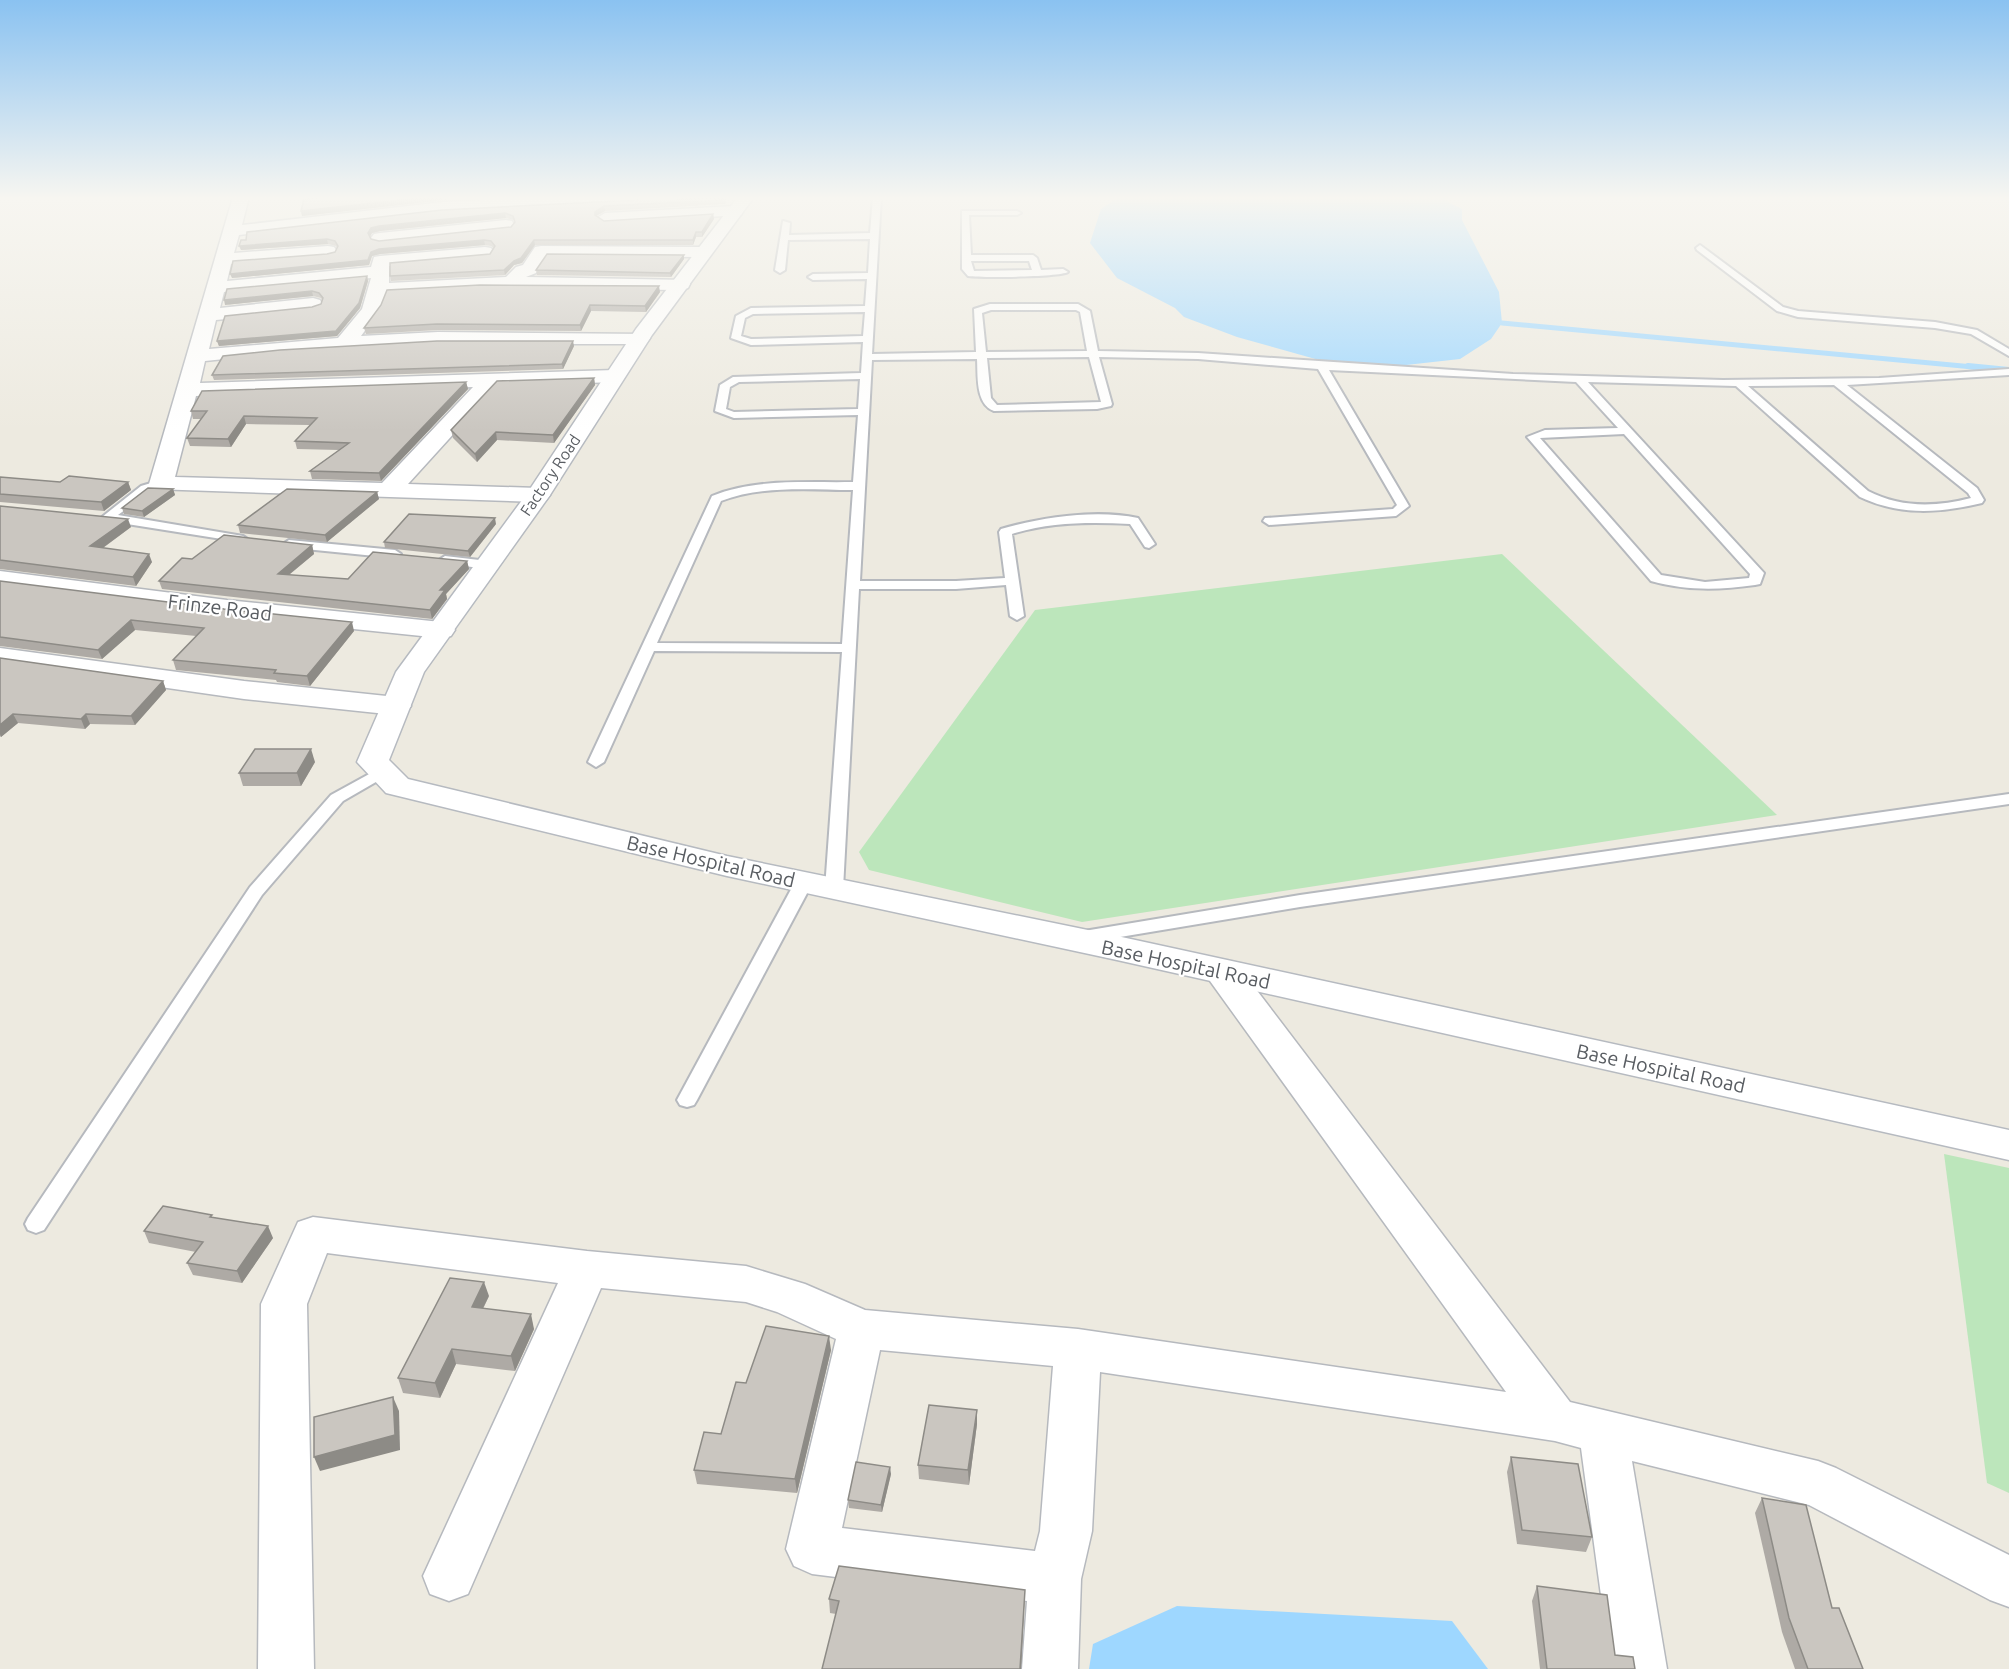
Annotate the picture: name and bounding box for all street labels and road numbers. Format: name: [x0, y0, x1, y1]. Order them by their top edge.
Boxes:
street label: Factory Road: [516, 431, 584, 519]
street label: Frinze Road: [167, 589, 273, 625]
street label: Base Hospital Road: [625, 830, 797, 892]
street label: Base Hospital Road: [1099, 935, 1273, 993]
street label: Base Hospital Road: [1574, 1039, 1748, 1097]

